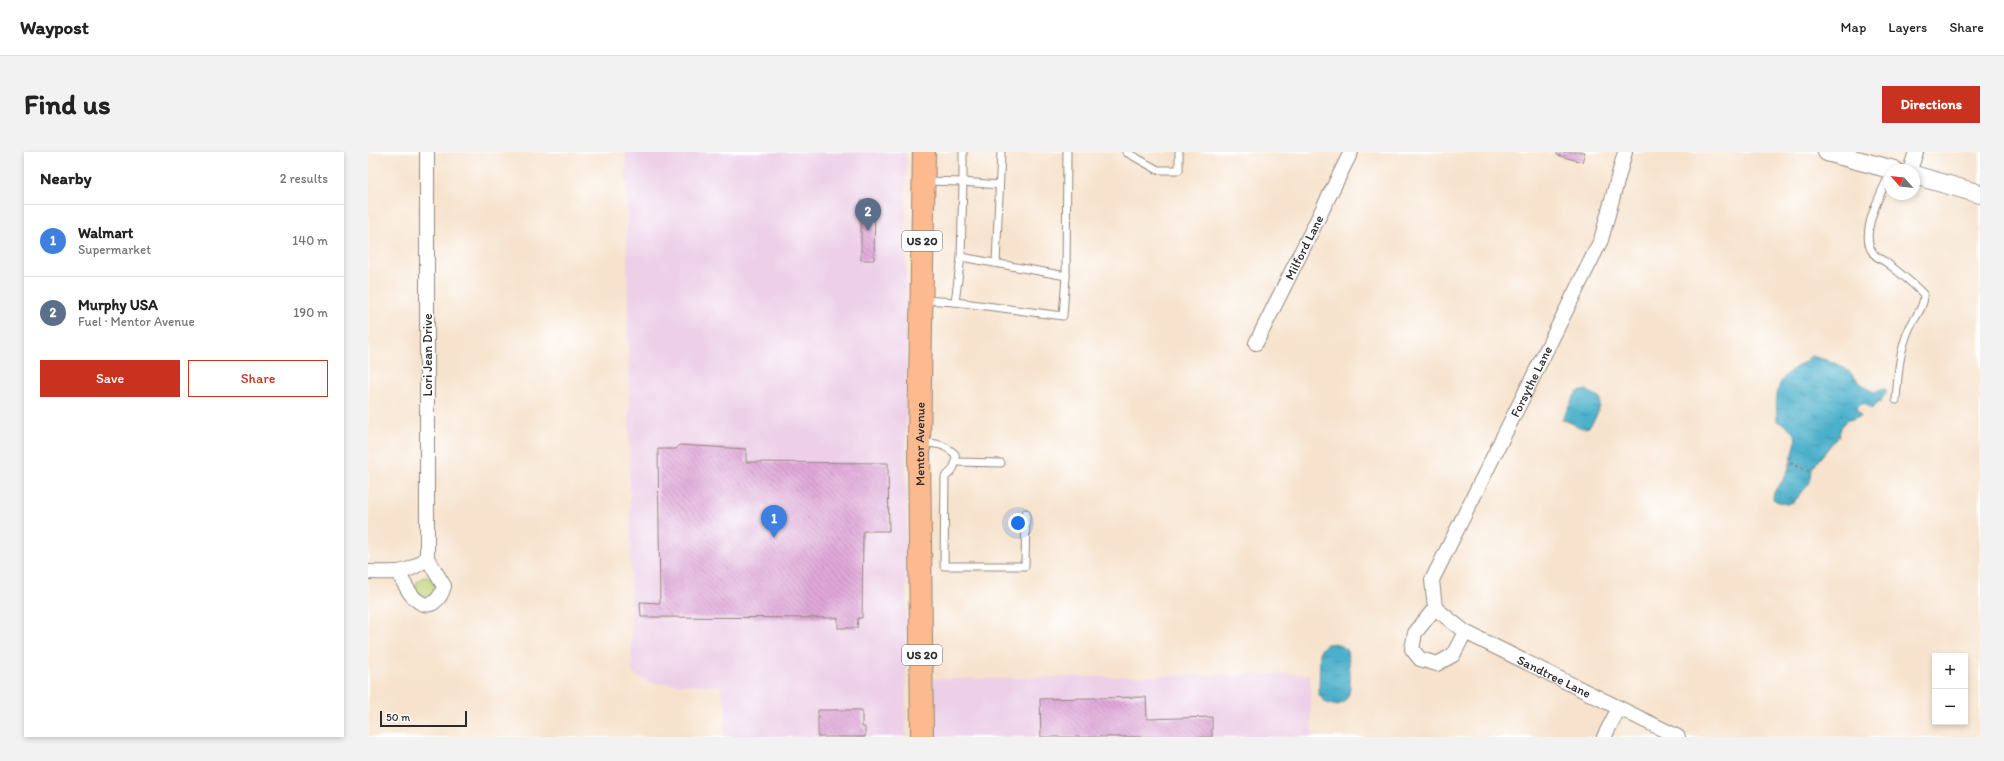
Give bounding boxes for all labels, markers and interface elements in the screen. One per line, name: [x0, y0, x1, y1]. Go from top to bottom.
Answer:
text: Waypost: [20, 16, 89, 39]
text: Map: [1841, 19, 1866, 36]
text: Layers: [1888, 19, 1927, 36]
text: Share: [1949, 19, 1984, 36]
button: Directions: [1882, 86, 1980, 123]
text: Find us: [24, 87, 111, 121]
north arrow: [1884, 164, 1920, 200]
text: Nearby: [40, 168, 92, 188]
text: 2 results: [280, 171, 328, 186]
pin: 2: [855, 198, 881, 231]
street label: Milford Lane: [1282, 213, 1327, 282]
text: Walmart: [78, 224, 133, 242]
road number: US 20: [902, 231, 942, 251]
text: 1: [50, 233, 56, 248]
text: 140 m: [292, 233, 328, 248]
text: Supermarket: [78, 242, 151, 257]
text: Murphy USA: [78, 296, 158, 314]
text: 2: [50, 305, 56, 320]
text: 190 m: [293, 305, 328, 320]
text: Fuel · Mentor Avenue: [78, 314, 195, 329]
street label: Lori Jean Drive: [420, 314, 435, 396]
street label: Forsythe Lane: [1507, 343, 1555, 420]
button: Save: [40, 360, 180, 397]
button: Share: [188, 360, 328, 397]
street label: Mentor Avenue: [912, 402, 928, 486]
pin: 1: [761, 505, 787, 538]
your location: [1008, 513, 1028, 533]
road number: US 20: [902, 645, 942, 665]
street label: Sandtree Lane: [1515, 652, 1593, 701]
map controls: [1932, 653, 1968, 725]
button: +: [1932, 653, 1968, 689]
button: −: [1932, 689, 1968, 725]
scale bar: [380, 709, 467, 728]
text: 50 m: [386, 711, 410, 724]

